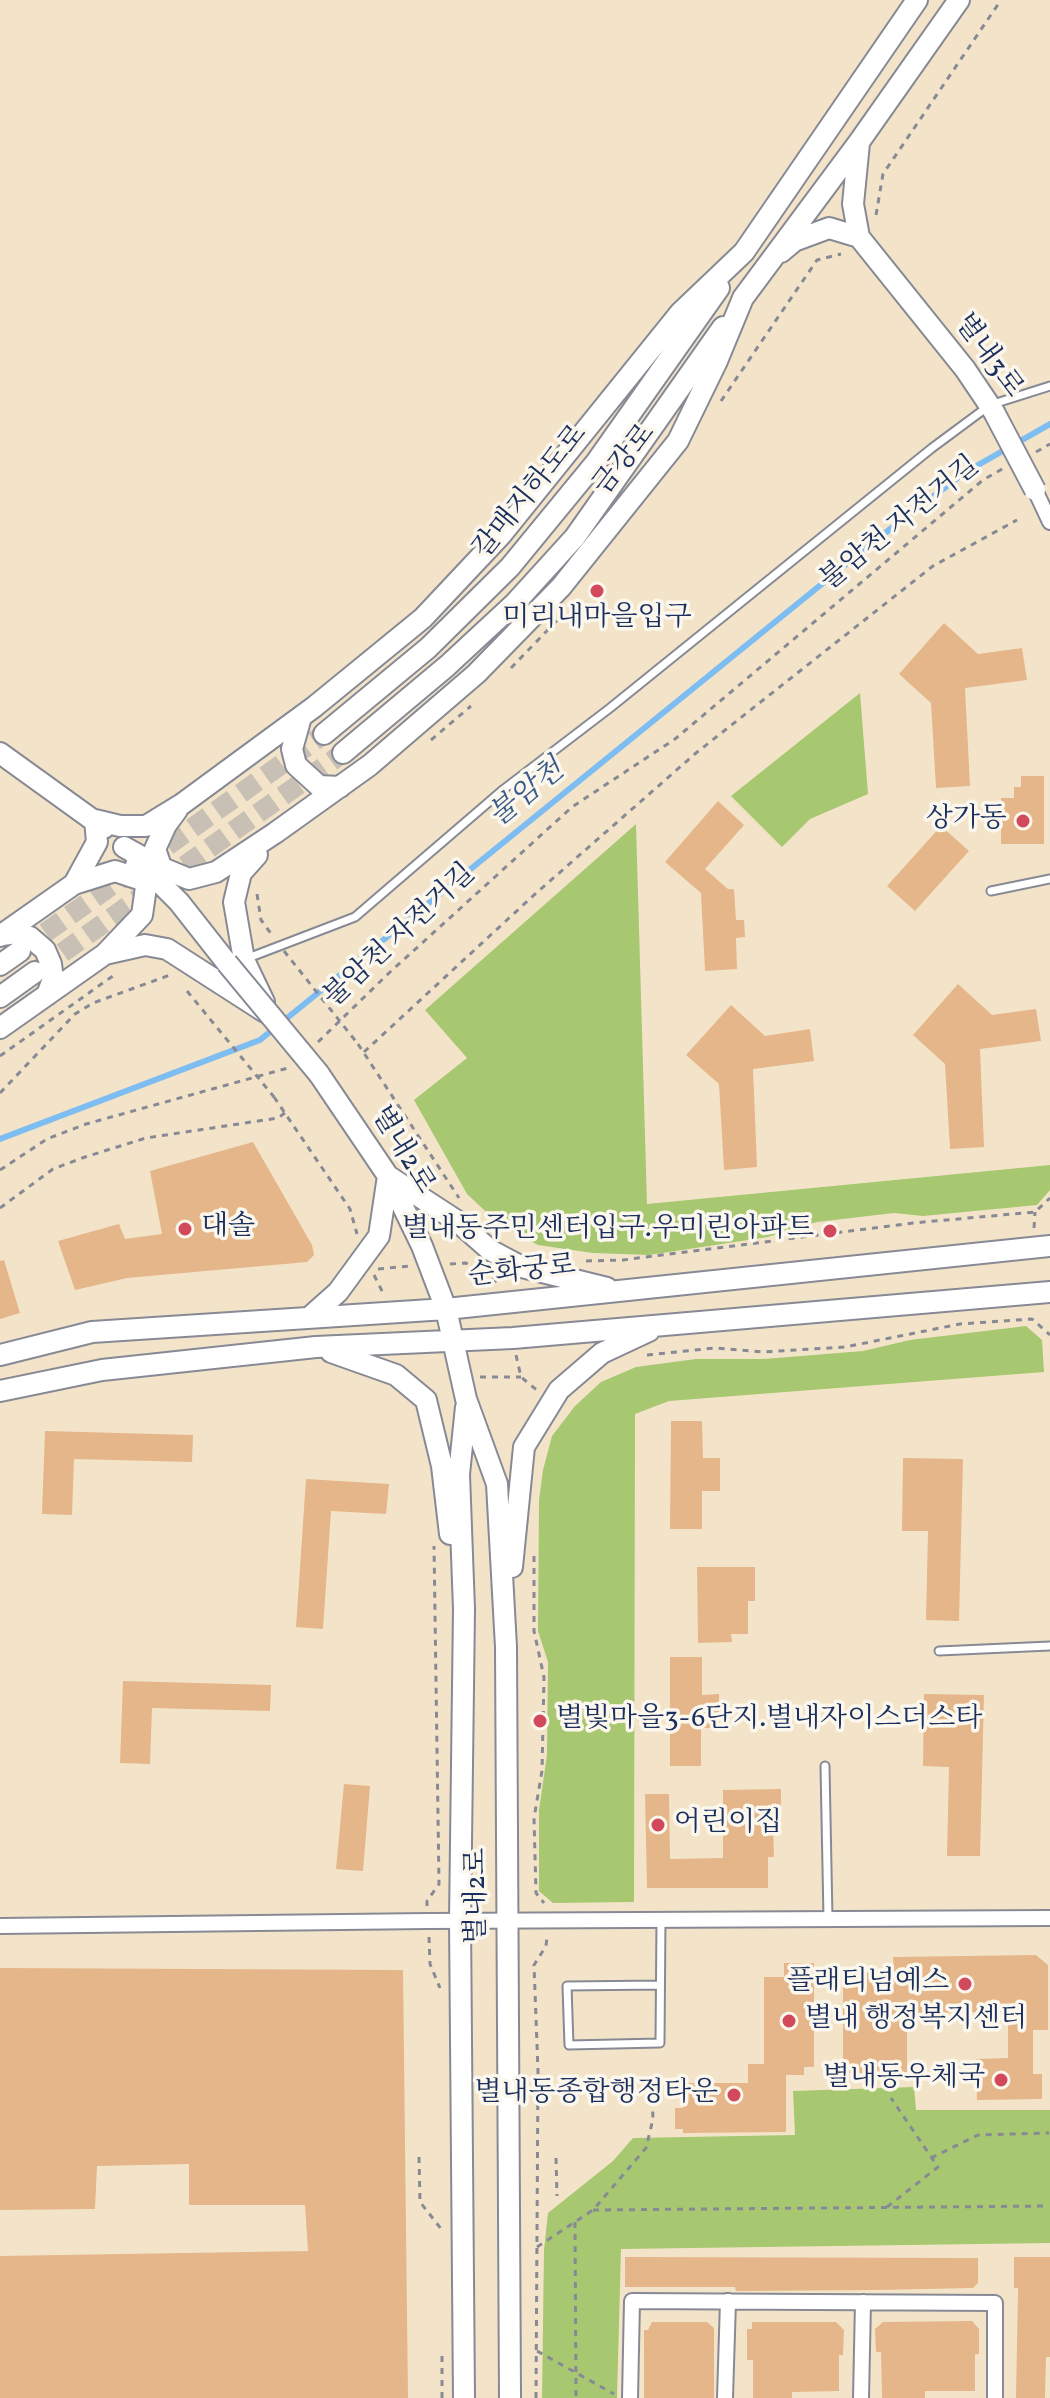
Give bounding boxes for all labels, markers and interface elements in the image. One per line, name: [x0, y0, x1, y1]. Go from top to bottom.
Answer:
street label: 별내3로: [945, 308, 1029, 406]
street label: 갈매지하도로: [468, 419, 596, 567]
street label: 금강로: [588, 419, 664, 503]
street label: 불암천 자전거길: [815, 451, 987, 599]
marker: 미리내마을입구: [588, 582, 606, 600]
place label: 미리내마을입구: [502, 603, 692, 637]
water label: 불암천: [483, 754, 573, 836]
place label: 상가동: [926, 804, 1007, 838]
marker: 상가동: [1014, 812, 1032, 830]
street label: 불암천 자전거길: [318, 858, 484, 1016]
street label: 별내2로: [362, 1101, 440, 1201]
place label: 대솔: [201, 1212, 255, 1246]
place label: 별내동주민센터입구.우미린아파트: [402, 1214, 814, 1248]
marker: 대솔: [176, 1220, 194, 1238]
marker: 별내동주민센터입구.우미린아파트: [821, 1222, 839, 1240]
street label: 순화궁로: [466, 1251, 578, 1295]
place label: 별빛마을3-6단지.별내자이스더스타: [556, 1704, 982, 1738]
marker: 별빛마을3-6단지.별내자이스더스타: [531, 1712, 549, 1730]
place label: 어린이집: [674, 1808, 782, 1842]
marker: 어린이집: [649, 1816, 667, 1834]
street label: 별내2로: [462, 1848, 496, 1944]
place label: 플래티넘예스: [787, 1967, 949, 2001]
marker: 플래티넘예스: [956, 1975, 974, 1993]
place label: 별내 행정복지센터: [805, 2004, 1027, 2038]
marker: 별내 행정복지센터: [780, 2012, 798, 2030]
place label: 별내동우체국: [823, 2063, 985, 2097]
marker: 별내동우체국: [992, 2071, 1010, 2089]
place label: 별내동종합행정타운: [475, 2078, 718, 2112]
marker: 별내동종합행정타운: [725, 2086, 743, 2104]

